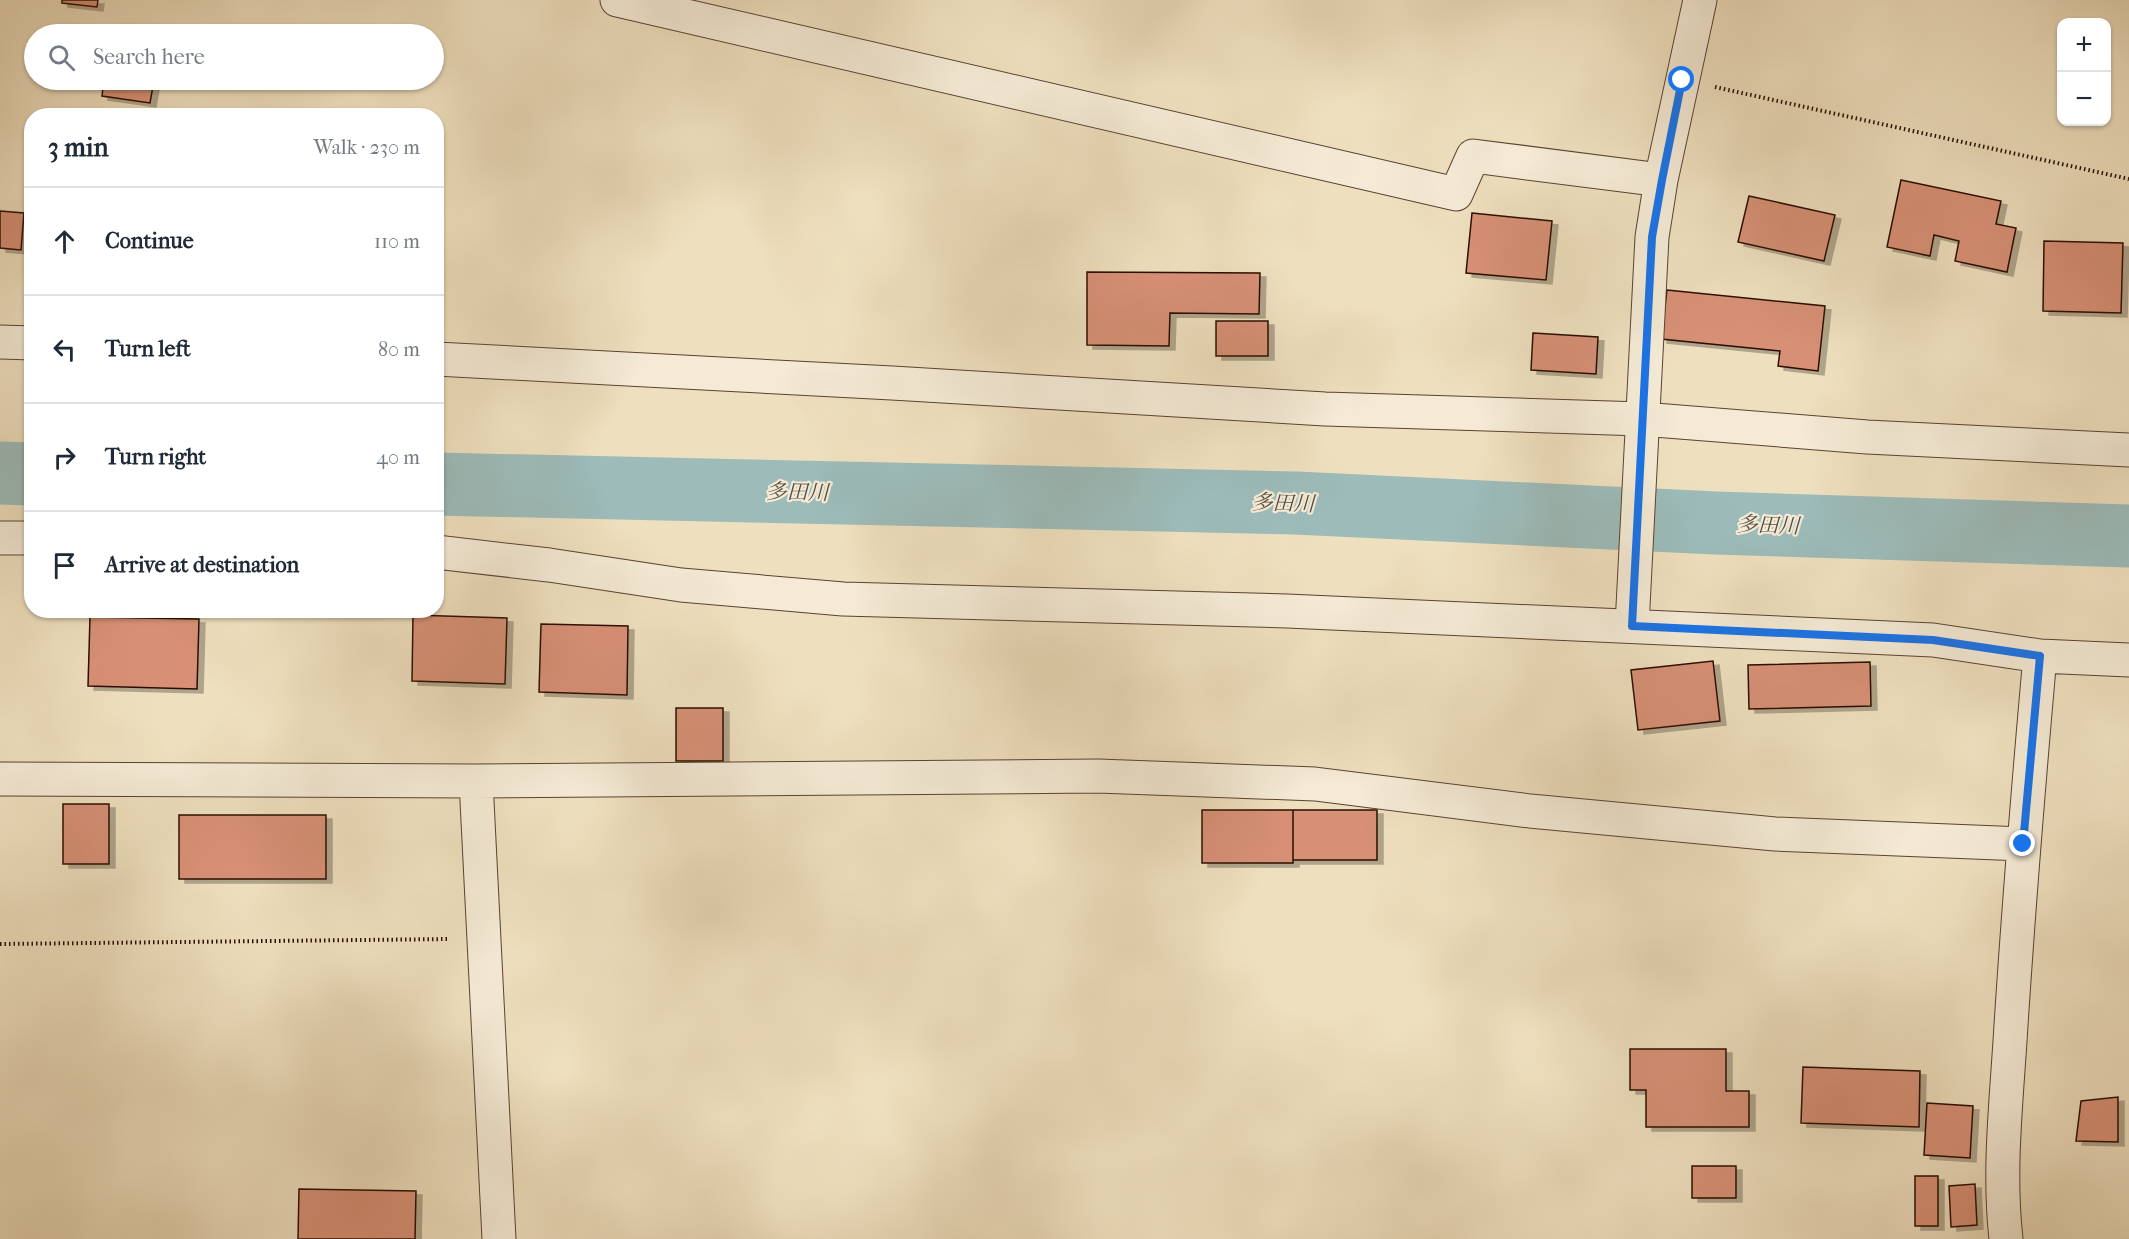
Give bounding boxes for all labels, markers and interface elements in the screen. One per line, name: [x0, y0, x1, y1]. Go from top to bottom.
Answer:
map controls: [2057, 18, 2111, 126]
button: +: [2057, 18, 2111, 72]
search box: [24, 24, 444, 90]
icon: search: [45, 41, 78, 74]
text: Search here: [93, 44, 205, 70]
route start: [1668, 66, 1694, 92]
button: −: [2057, 72, 2111, 126]
text: 3 min: [48, 132, 109, 163]
text: Walk · 230 m: [314, 136, 420, 159]
icon: ahead: [48, 225, 81, 258]
text: Continue: [105, 228, 194, 254]
text: 110 m: [374, 230, 420, 253]
icon: left: [48, 333, 81, 366]
text: Turn left: [105, 336, 191, 362]
text: 80 m: [378, 338, 420, 361]
icon: right: [48, 441, 81, 474]
text: Turn right: [105, 444, 206, 470]
text: 40 m: [376, 446, 420, 469]
water label: 多田川: [765, 479, 831, 505]
water label: 多田川: [1251, 490, 1317, 516]
water label: 多田川: [1736, 512, 1802, 538]
icon: arrive: [48, 549, 81, 582]
text: Arrive at destination: [105, 552, 299, 578]
route end: [2009, 830, 2035, 856]

